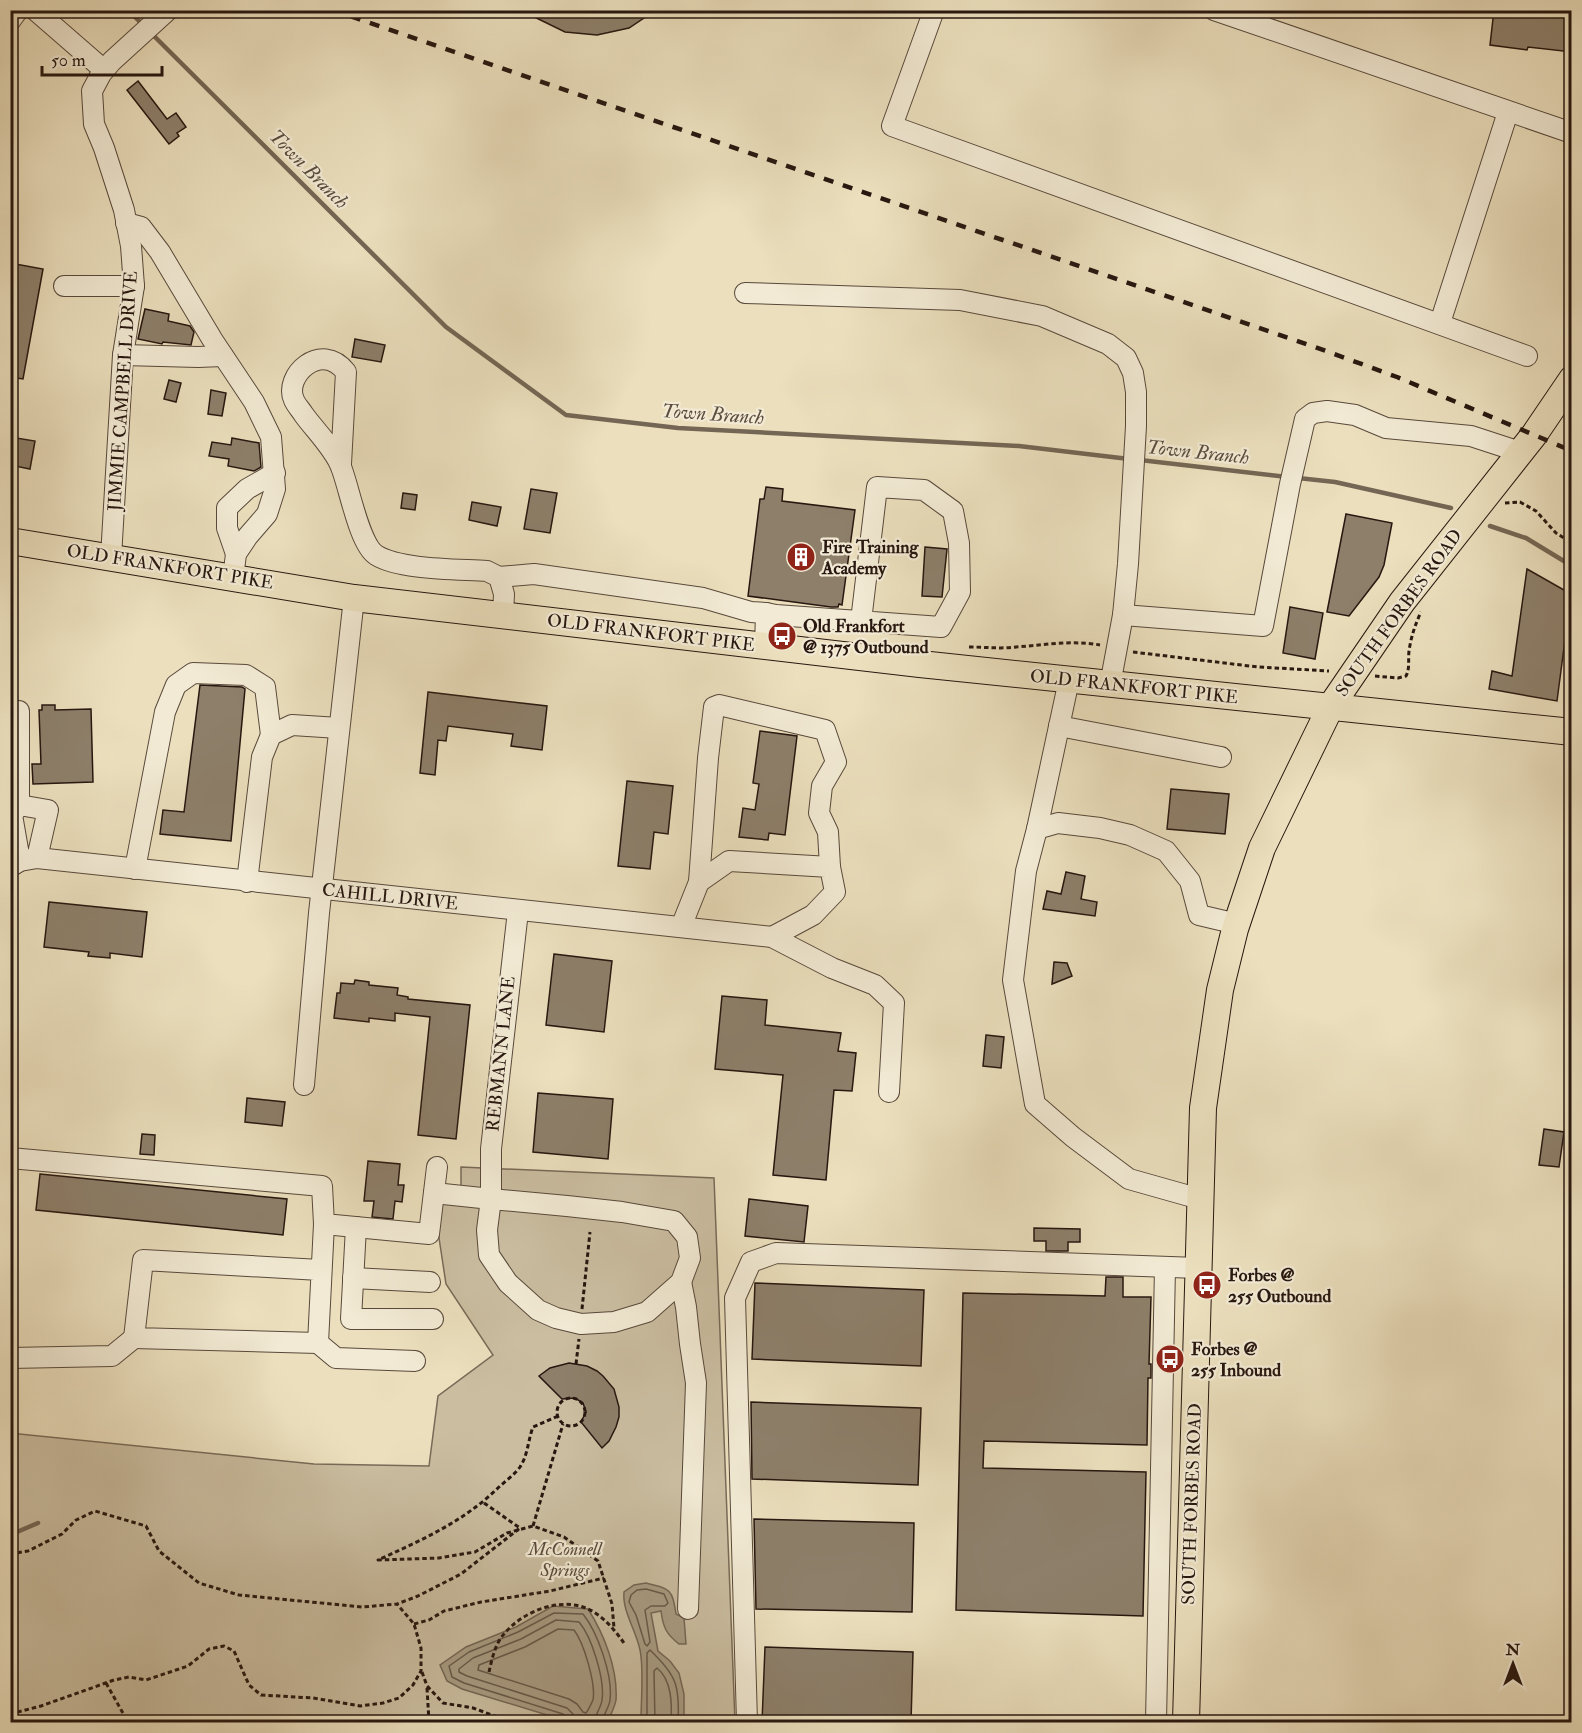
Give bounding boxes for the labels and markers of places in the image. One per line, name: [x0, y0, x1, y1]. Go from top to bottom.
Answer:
place label: Fire Training Academy: [821, 536, 920, 580]
building icon: Fire Training Academy: [785, 541, 817, 573]
place label: Old Frankfort @ 1375 Outbound: [803, 615, 929, 659]
bus stop icon: Old Frankfort @ 1375 Outbound: [766, 620, 798, 652]
place label: Forbes @ 255 Outbound: [1228, 1264, 1331, 1308]
bus stop icon: Forbes @ 255 Outbound: [1191, 1269, 1223, 1301]
place label: Forbes @ 255 Inbound: [1191, 1338, 1281, 1382]
bus stop icon: Forbes @ 255 Inbound: [1154, 1343, 1186, 1375]

